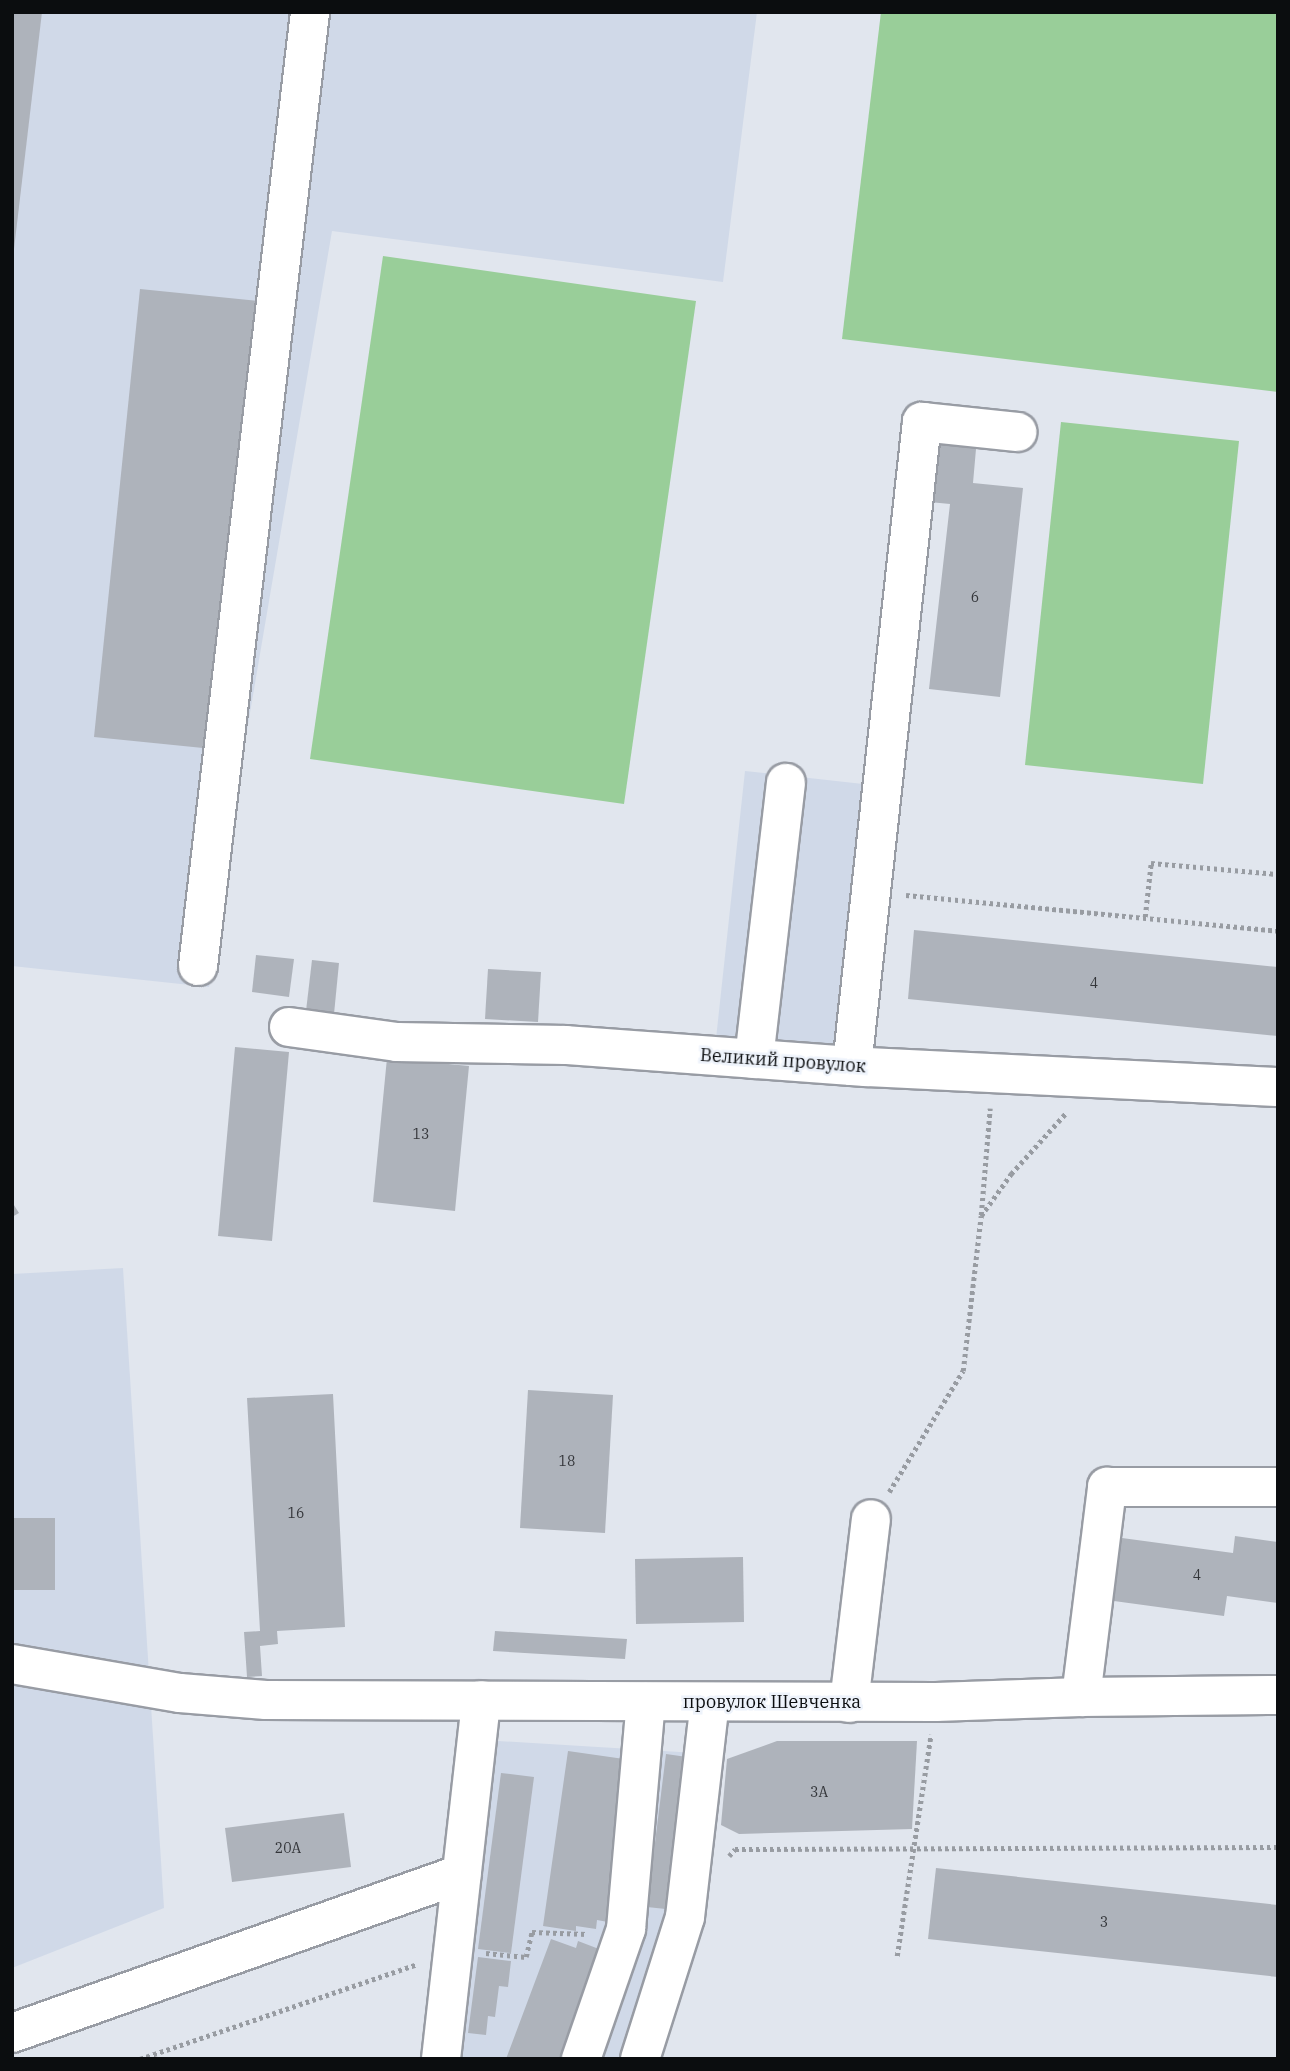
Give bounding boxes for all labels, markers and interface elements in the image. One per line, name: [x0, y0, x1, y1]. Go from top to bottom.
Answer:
house number: 6: [971, 589, 979, 605]
house number: 4: [1090, 975, 1098, 991]
street label: Великий провулок: [699, 1044, 867, 1078]
house number: 13: [413, 1126, 429, 1142]
house number: 18: [559, 1453, 575, 1469]
house number: 16: [288, 1505, 304, 1521]
house number: 4: [1193, 1567, 1201, 1583]
street label: провулок Шевченка: [683, 1691, 861, 1713]
house number: 3А: [810, 1784, 828, 1800]
house number: 20А: [275, 1840, 301, 1856]
house number: 3: [1100, 1914, 1108, 1930]

